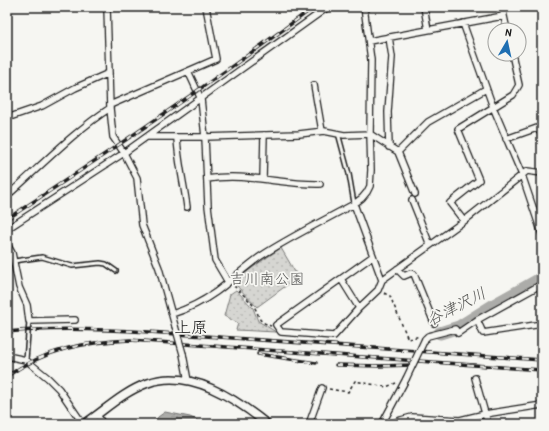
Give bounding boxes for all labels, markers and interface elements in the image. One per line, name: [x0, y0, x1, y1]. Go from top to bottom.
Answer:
north arrow: [487, 22, 527, 62]
text: N: [505, 25, 513, 40]
park label: 吉川南公園: [229, 268, 305, 289]
water label: 谷津沢川: [422, 282, 490, 330]
district label: 上原: [174, 315, 208, 338]

